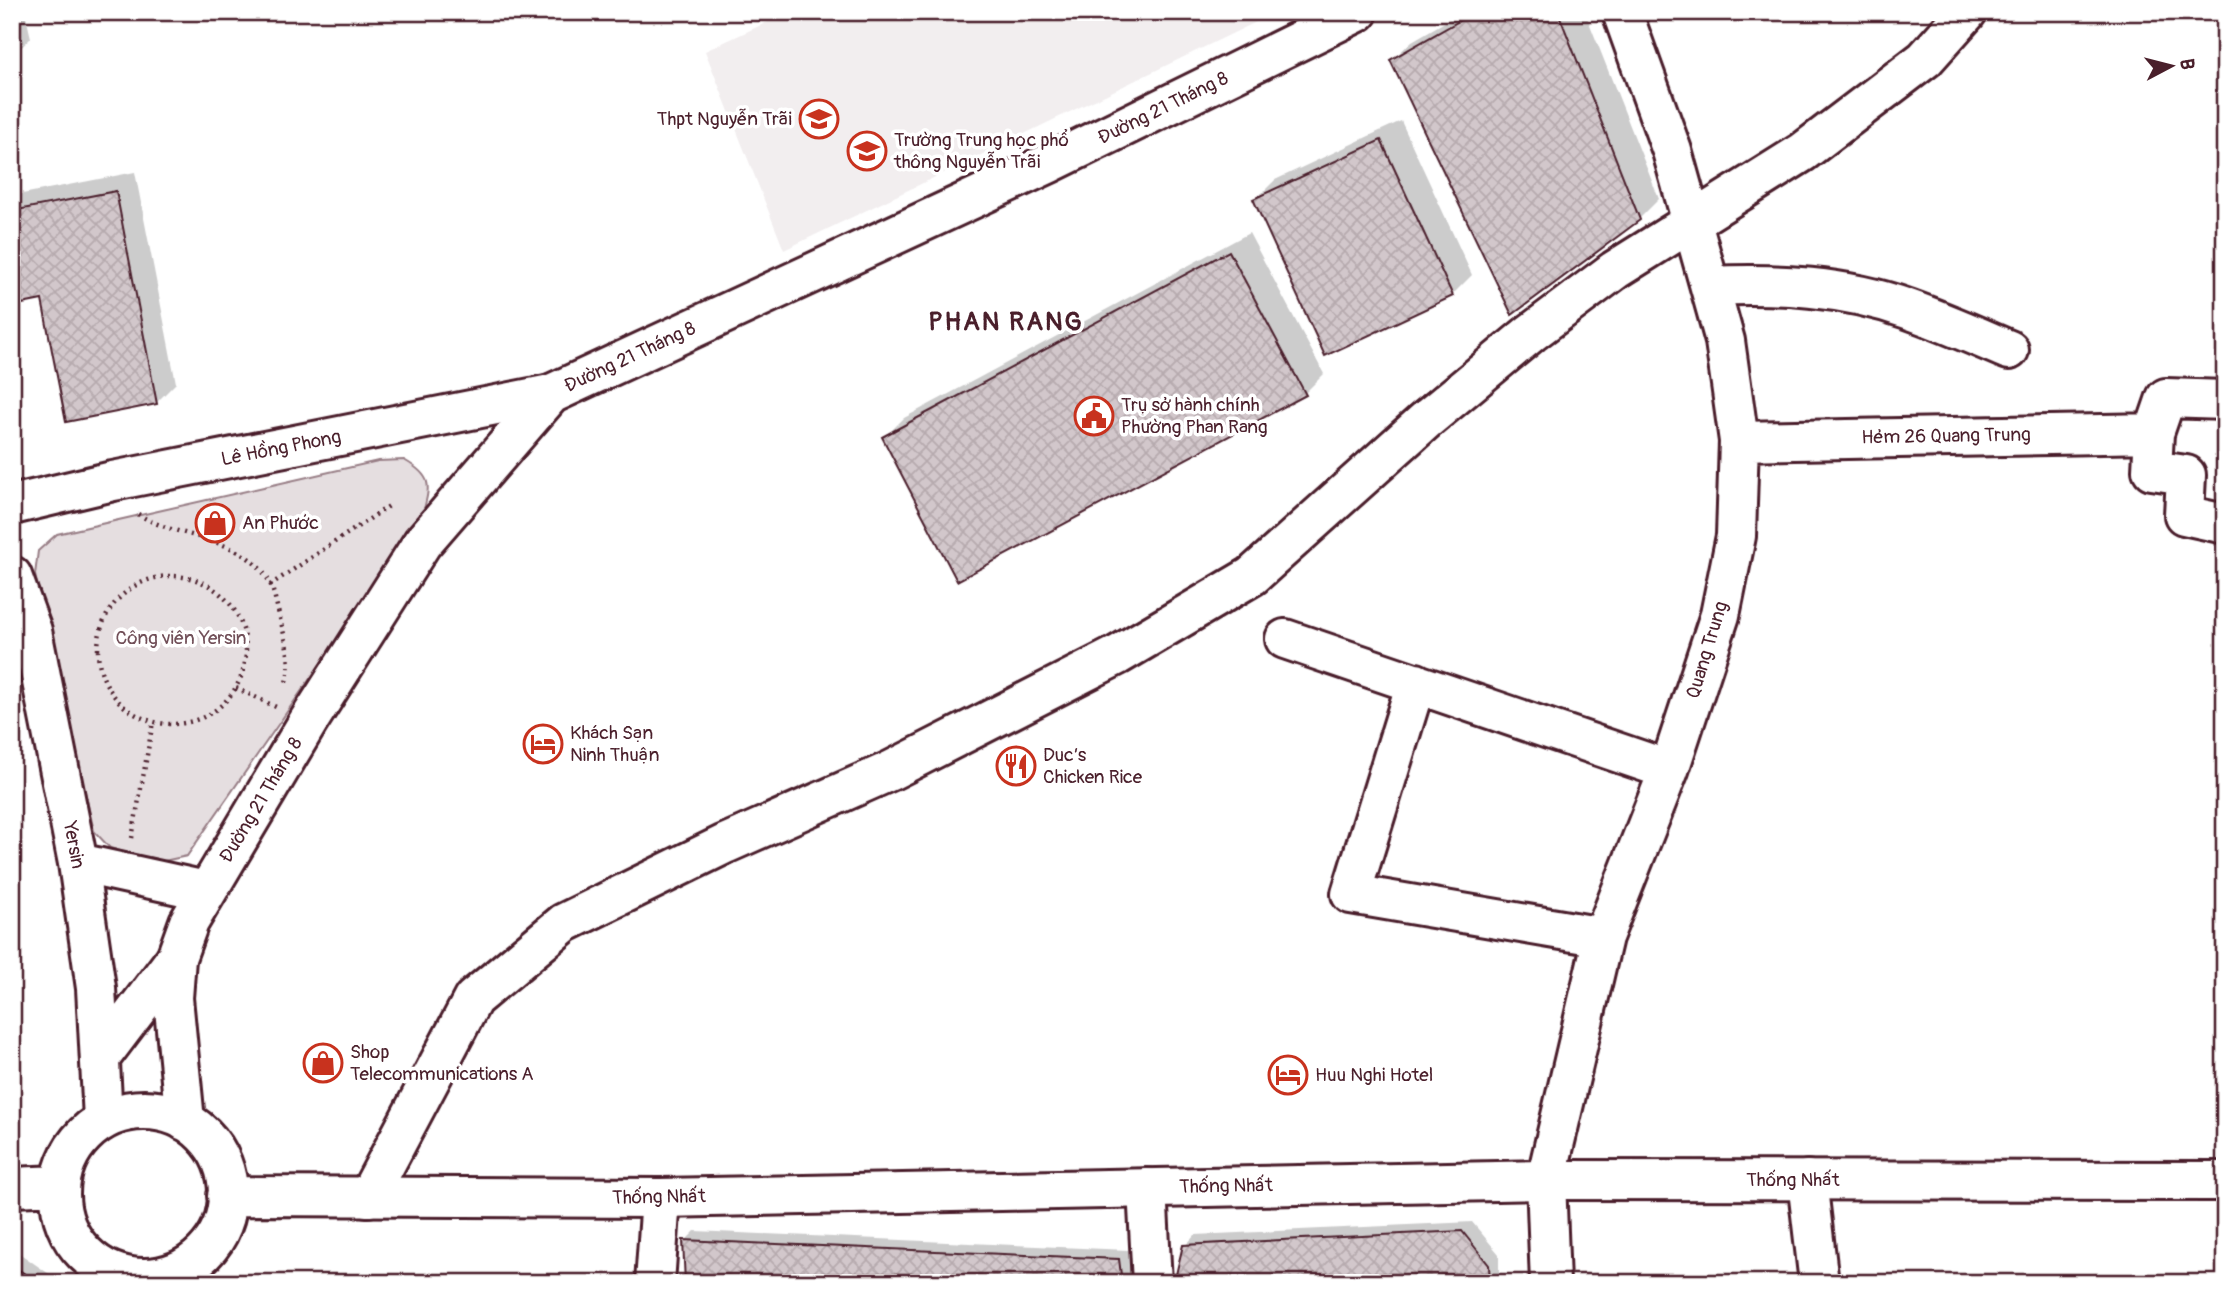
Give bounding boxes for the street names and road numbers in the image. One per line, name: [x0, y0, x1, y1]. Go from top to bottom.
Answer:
street label: Đường 21 Tháng 8: [1094, 66, 1232, 150]
street label: Đường 21 Tháng 8: [560, 316, 700, 398]
street label: Hẻm 26 Quang Trung: [1861, 423, 2031, 449]
street label: Lê Hồng Phong: [219, 425, 343, 471]
street label: Quang Trung: [1681, 598, 1733, 702]
street label: Đường 21 Tháng 8: [214, 733, 308, 867]
street label: Yersin: [57, 818, 90, 871]
street label: Thống Nhất: [1746, 1168, 1840, 1192]
street label: Thống Nhất: [1179, 1173, 1273, 1199]
street label: Thống Nhất: [612, 1184, 706, 1210]

